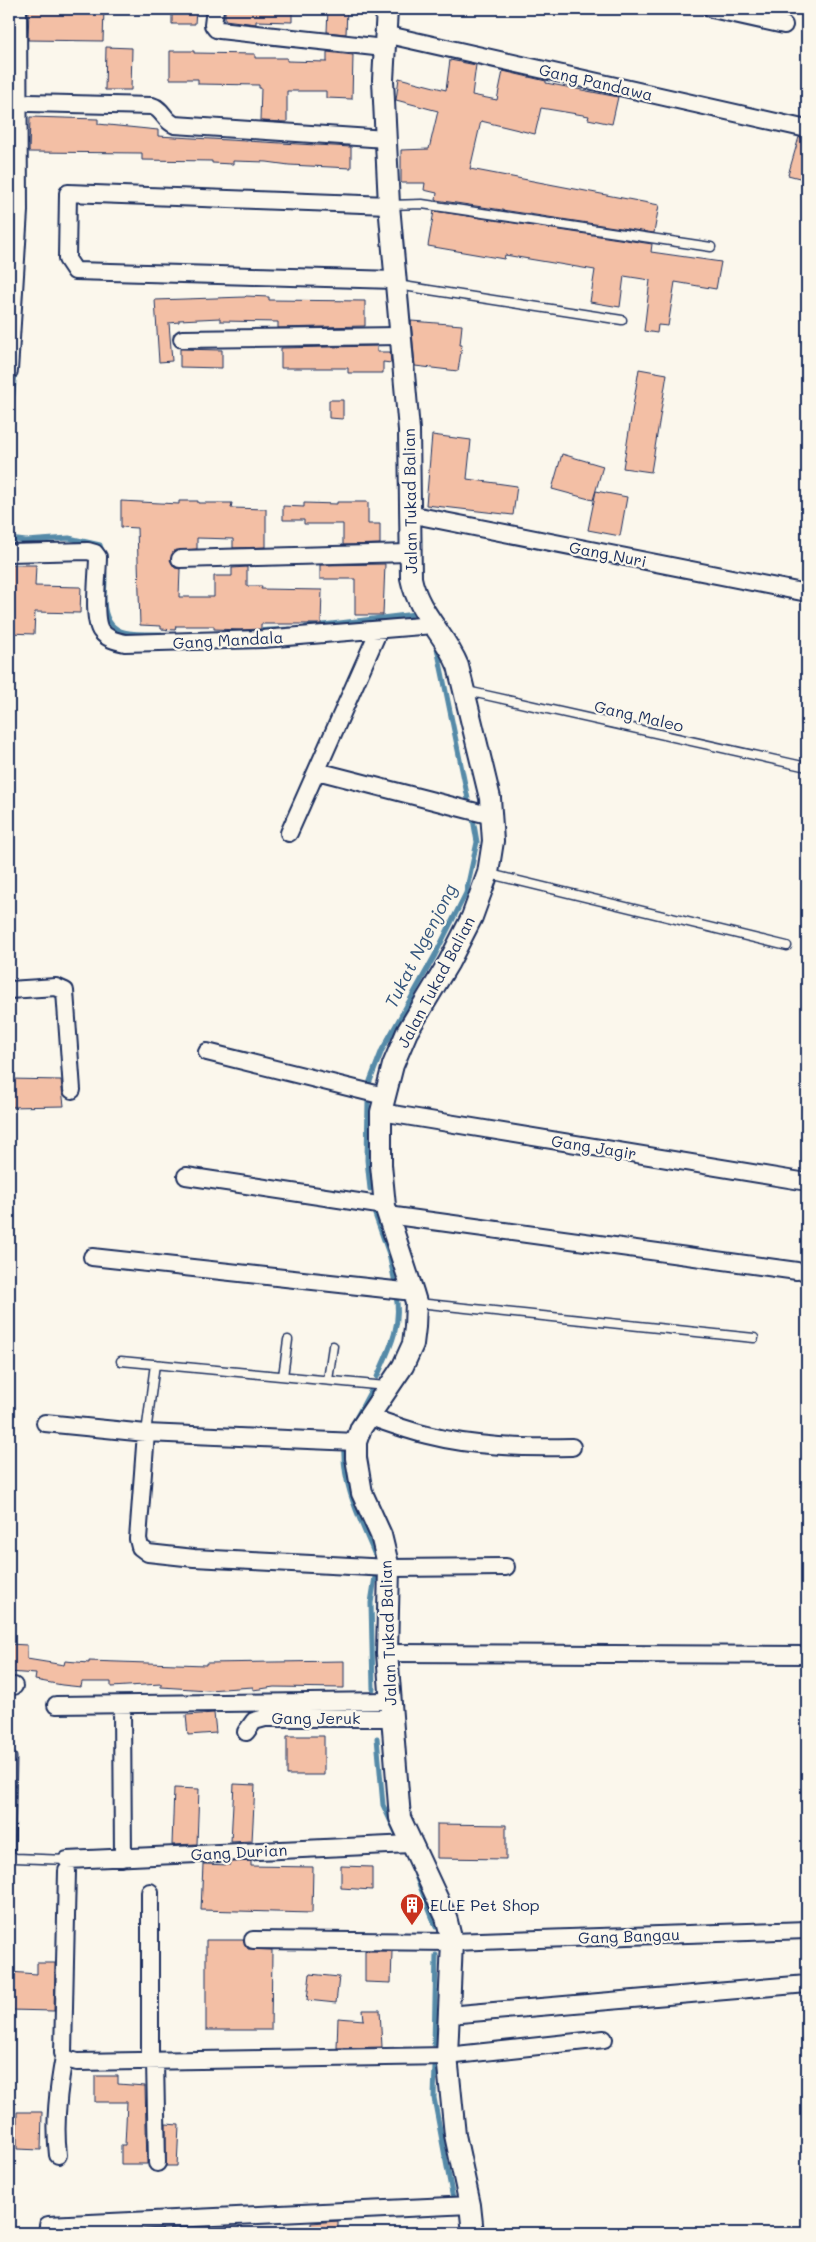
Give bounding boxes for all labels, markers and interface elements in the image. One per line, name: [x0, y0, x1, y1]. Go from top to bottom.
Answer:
street label: Gang Pandawa: [537, 58, 655, 105]
street label: Jalan Tukad Balian: [398, 428, 421, 574]
street label: Gang Nuri: [568, 536, 649, 571]
street label: Gang Mandala: [172, 626, 284, 653]
street label: Gang Maleo: [592, 695, 686, 736]
water label: Tukat Ngenjong: [378, 879, 462, 1012]
street label: Jalan Tukad Balian: [392, 912, 479, 1051]
street label: Gang Jagir: [550, 1129, 638, 1164]
street label: Jalan Tukad Balian: [374, 1560, 401, 1706]
street label: Gang Jeruk: [271, 1707, 361, 1728]
street label: Gang Durian: [190, 1838, 288, 1865]
building icon: ELLE Pet Shop: [399, 1892, 425, 1926]
place label: ELLE Pet Shop: [430, 1894, 540, 1915]
street label: Gang Bangau: [578, 1923, 680, 1948]

